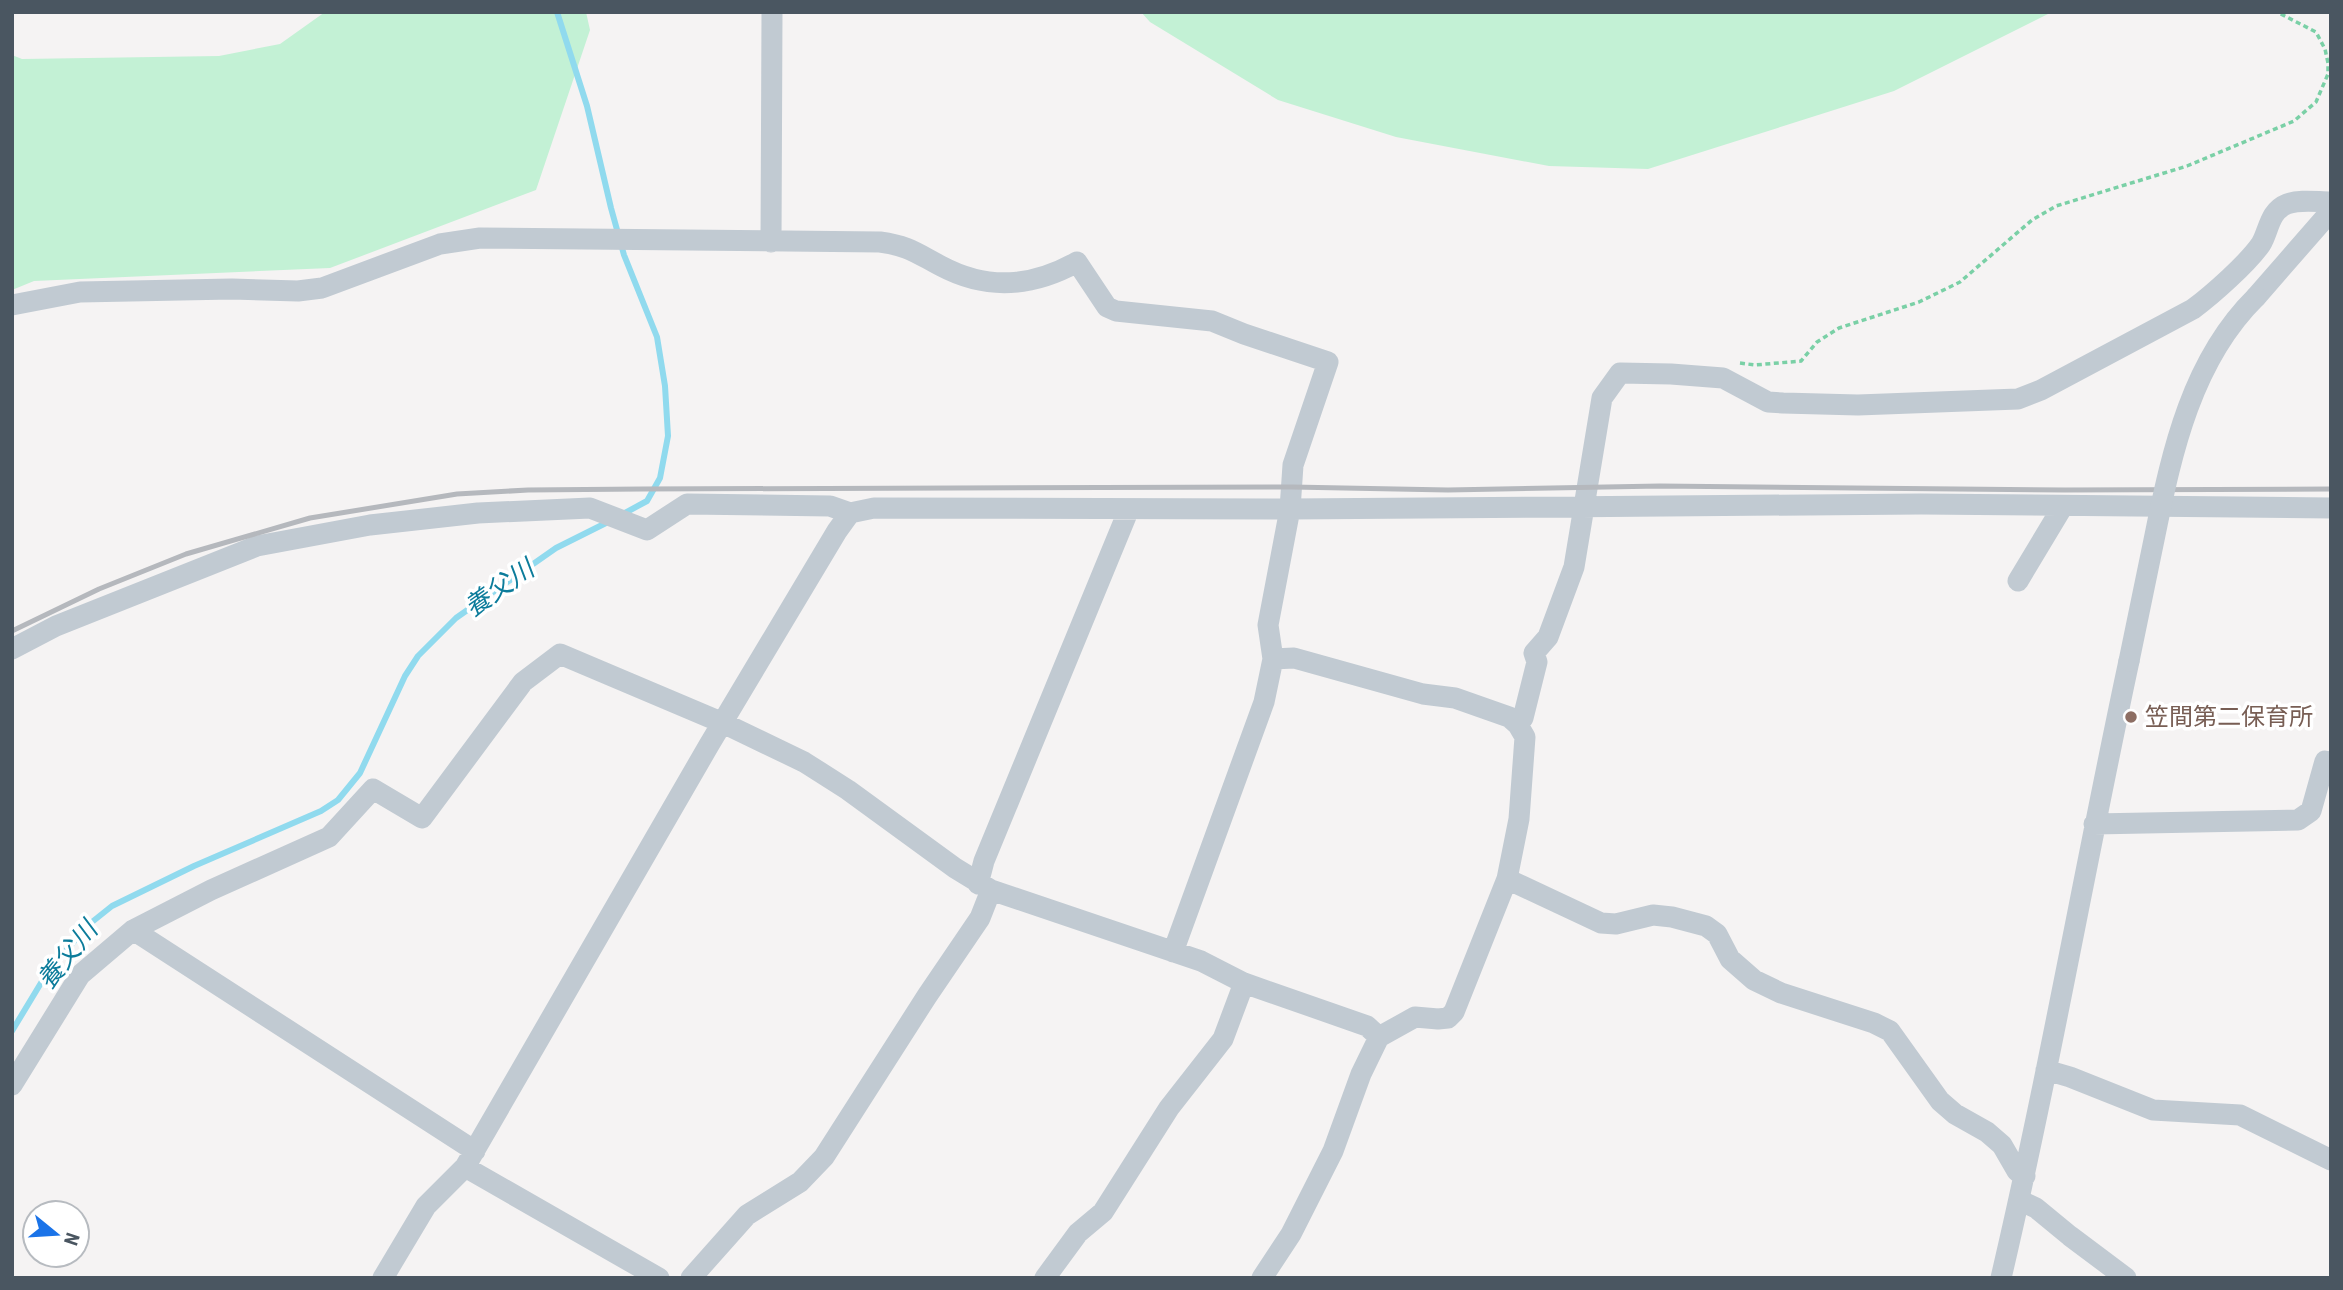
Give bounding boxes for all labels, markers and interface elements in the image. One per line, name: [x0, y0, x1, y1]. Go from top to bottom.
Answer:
water label: 養父川: [458, 552, 542, 623]
place label: 笠間第二保育所: [2145, 703, 2313, 731]
marker: 笠間第二保育所: [2123, 709, 2139, 725]
water label: 養父川: [31, 913, 105, 995]
north arrow: [21, 1199, 91, 1269]
text: N: [59, 1230, 84, 1248]

